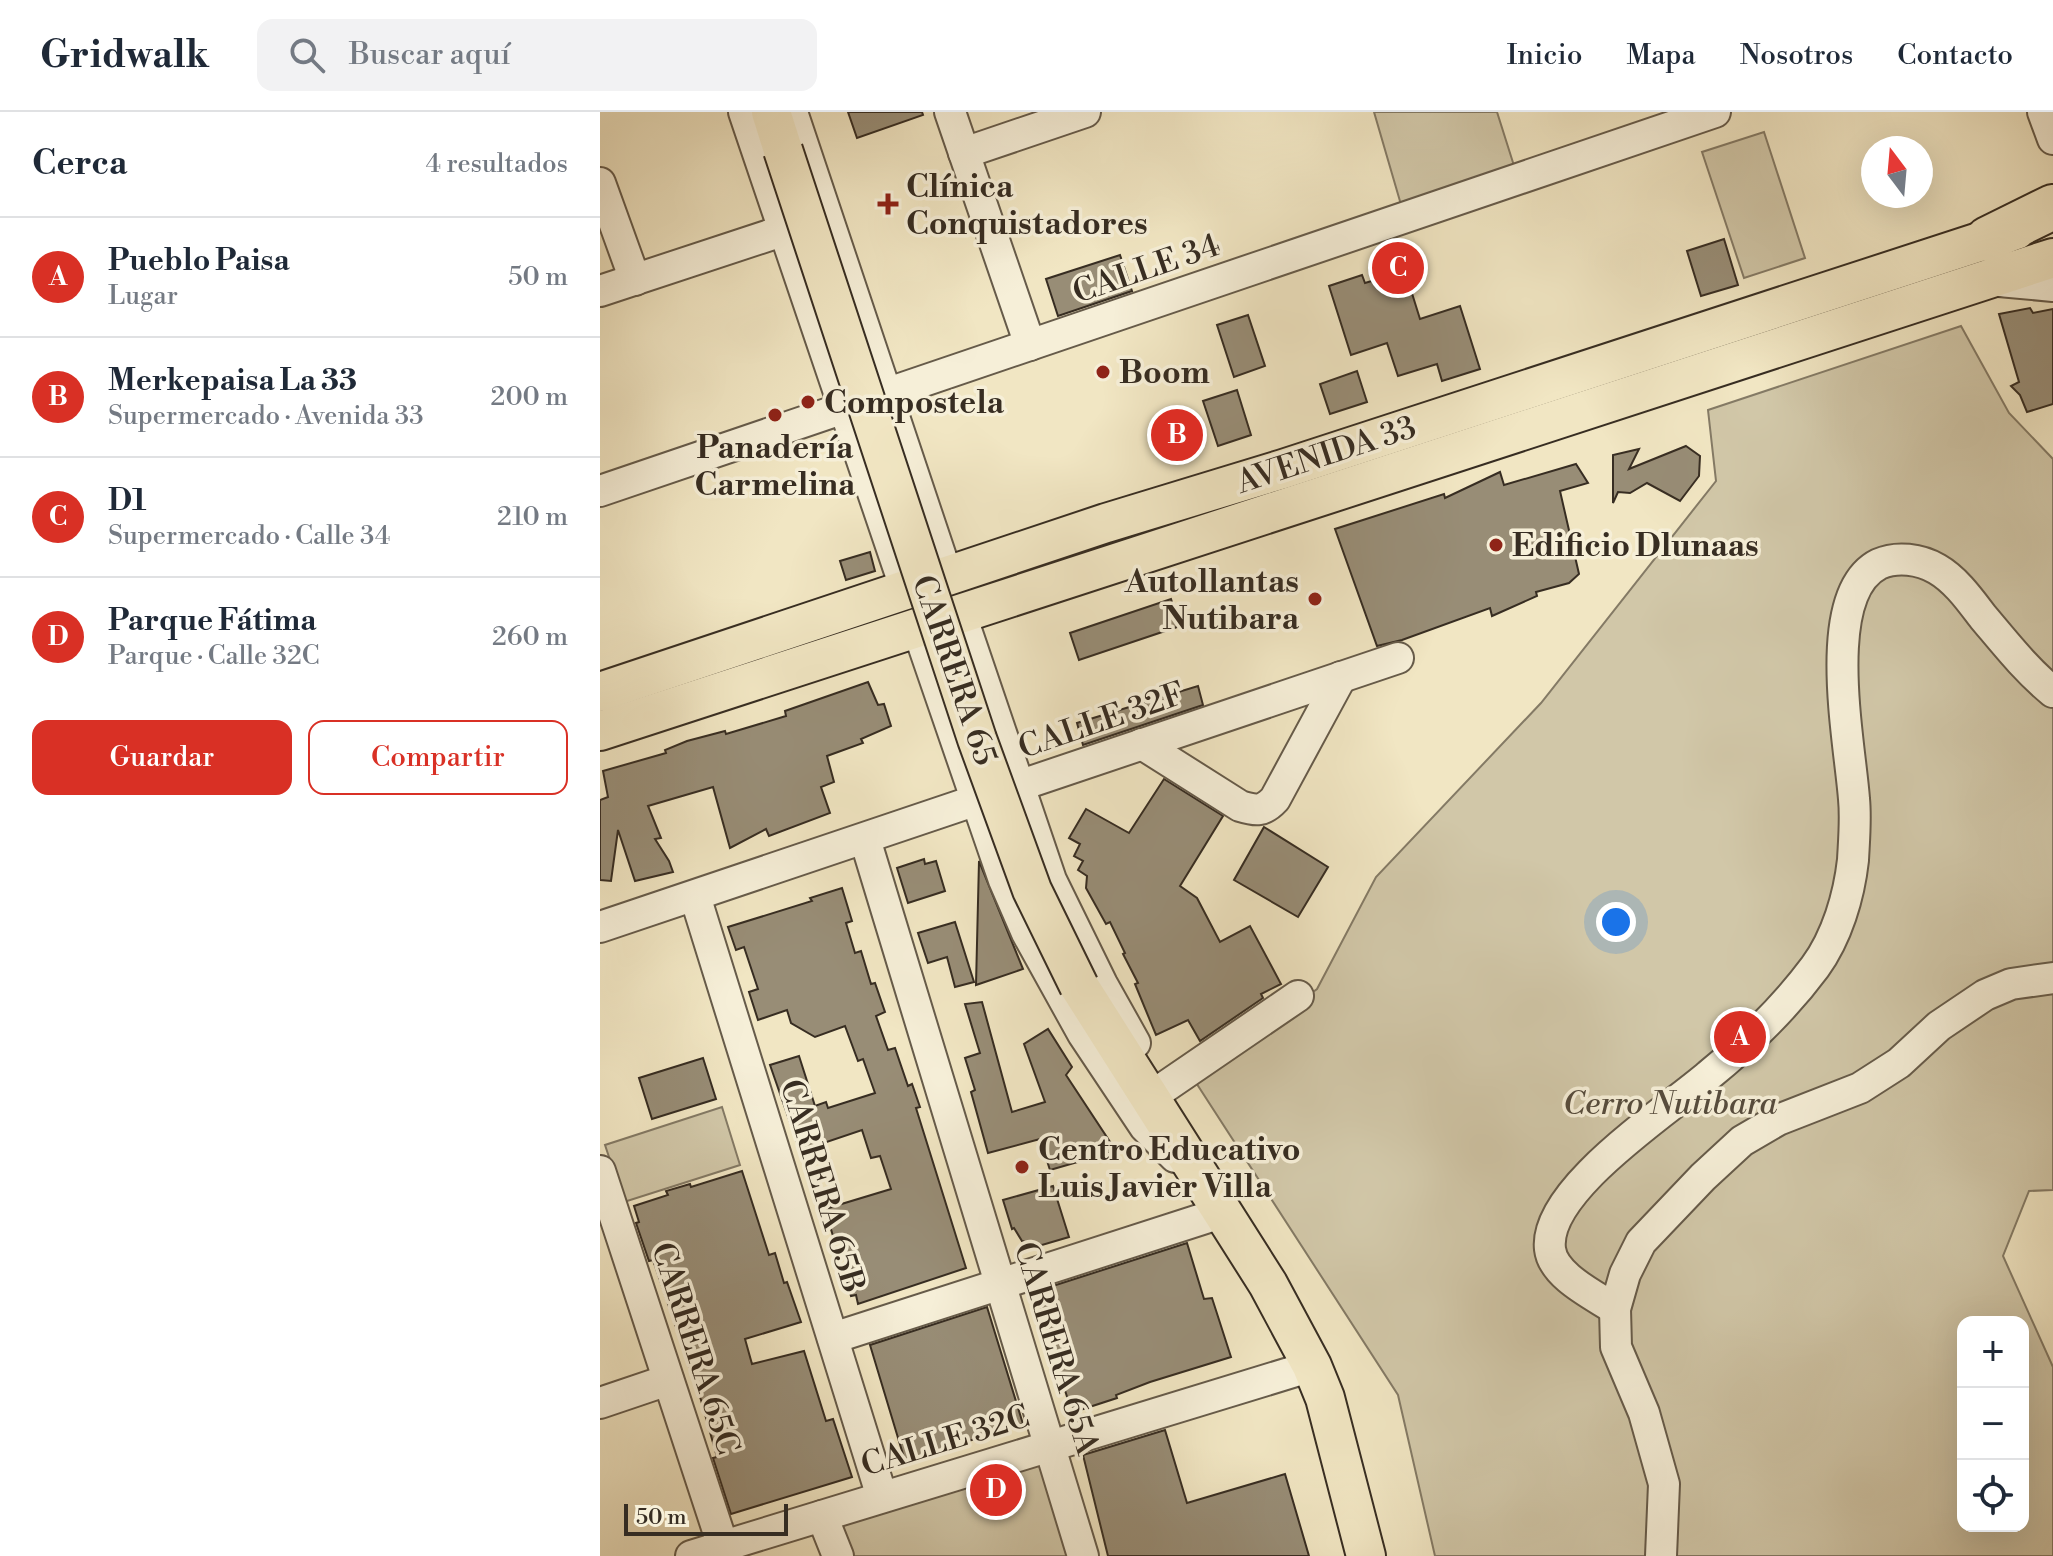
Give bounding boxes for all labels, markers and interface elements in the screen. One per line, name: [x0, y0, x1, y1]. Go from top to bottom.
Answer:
search box: [257, 19, 817, 91]
text: Gridwalk: [40, 32, 209, 79]
icon: search: [285, 33, 329, 77]
text: Buscar aquí: [349, 36, 510, 74]
text: Inicio: [1507, 38, 1582, 73]
text: Mapa: [1626, 38, 1696, 73]
text: Nosotros: [1740, 38, 1853, 73]
text: Contacto: [1897, 38, 2013, 73]
north arrow: [1861, 136, 1933, 208]
text: Cerca: [32, 143, 127, 185]
text: 4 resultados: [426, 148, 568, 180]
place label: Clínica Conquistadores: [906, 167, 1148, 244]
marker: Clínica Conquistadores: [877, 193, 899, 215]
street label: CALLE 34: [1067, 225, 1225, 313]
pin: C: [1372, 238, 1424, 298]
text: Pueblo Paisa: [108, 242, 290, 280]
text: A: [49, 261, 67, 293]
text: 50 m: [508, 261, 568, 293]
text: Lugar: [108, 280, 178, 312]
place label: Boom: [1119, 353, 1210, 393]
text: Merkepaisa La 33: [108, 362, 357, 400]
marker: Boom: [1094, 363, 1112, 381]
text: B: [48, 381, 68, 413]
text: 200 m: [491, 381, 568, 413]
place label: Compostela: [824, 383, 1005, 423]
marker: Compostela: [799, 393, 817, 411]
text: Supermercado · Avenida 33: [108, 400, 423, 432]
pin: B: [1151, 405, 1203, 465]
marker: Panadería Carmelina: [766, 406, 784, 424]
street label: AVENIDA 33: [1231, 407, 1421, 503]
place label: Panadería Carmelina: [695, 428, 856, 505]
text: D1: [108, 482, 146, 520]
text: C: [49, 501, 67, 533]
text: 210 m: [497, 501, 568, 533]
text: Supermercado · Calle 34: [108, 520, 390, 552]
place label: Edificio Dlunaas: [1512, 526, 1759, 566]
marker: Edificio Dlunaas: [1487, 536, 1505, 554]
place label: Autollantas Nutibara: [1124, 562, 1300, 639]
street label: CARRERA 65: [903, 570, 1005, 771]
marker: Autollantas Nutibara: [1306, 590, 1324, 608]
text: Parque Fátima: [108, 602, 316, 640]
text: D: [48, 621, 68, 653]
text: 260 m: [492, 621, 568, 653]
text: Parque · Calle 32C: [108, 640, 320, 672]
street label: CALLE 32F: [1013, 674, 1190, 768]
button: Guardar: [32, 720, 292, 795]
button: Compartir: [308, 720, 568, 795]
your location: [1596, 902, 1636, 942]
pin: A: [1714, 1007, 1766, 1067]
street label: CARRERA 65B: [771, 1075, 873, 1298]
park label: Cerro Nutibara: [1563, 1084, 1777, 1124]
place label: Centro Educativo Luis Javier Villa: [1038, 1130, 1301, 1207]
marker: Centro Educativo Luis Javier Villa: [1013, 1158, 1031, 1176]
street label: CARRERA 65C: [642, 1237, 748, 1459]
street label: CARRERA 65A: [1005, 1237, 1108, 1460]
map controls: [1957, 1316, 2029, 1532]
button: +: [1957, 1316, 2029, 1388]
button: −: [1957, 1388, 2029, 1460]
street label: CALLE 32C: [856, 1396, 1034, 1485]
pin: D: [970, 1460, 1022, 1520]
button: locate: [1957, 1460, 2029, 1532]
scale bar: [624, 1500, 788, 1536]
text: 50 m: [636, 1504, 687, 1531]

